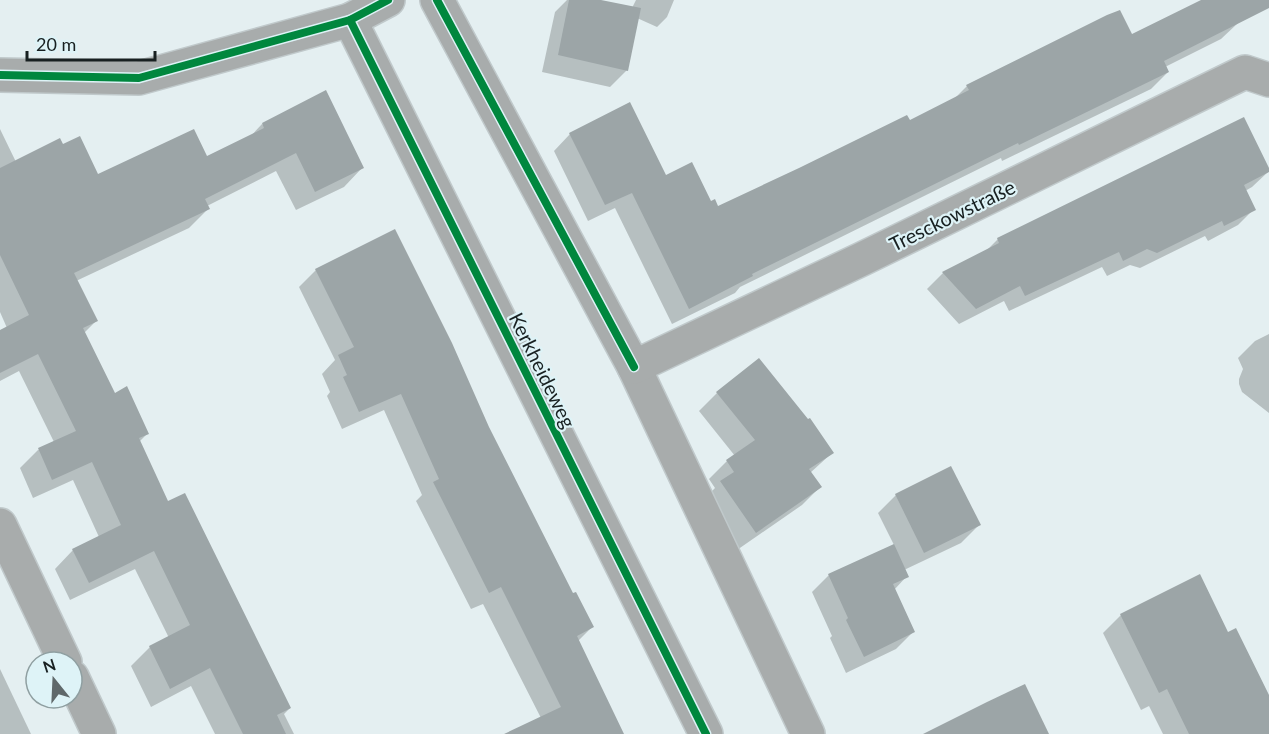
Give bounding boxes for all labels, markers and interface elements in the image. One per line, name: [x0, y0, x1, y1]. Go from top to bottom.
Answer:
scale bar: [27, 24, 154, 62]
text: 20 m: [36, 33, 76, 55]
street label: Tresckowstraße: [885, 174, 1019, 256]
street label: Kerkheideweg: [505, 308, 581, 432]
north arrow: [24, 650, 84, 710]
text: N: [40, 654, 58, 676]

